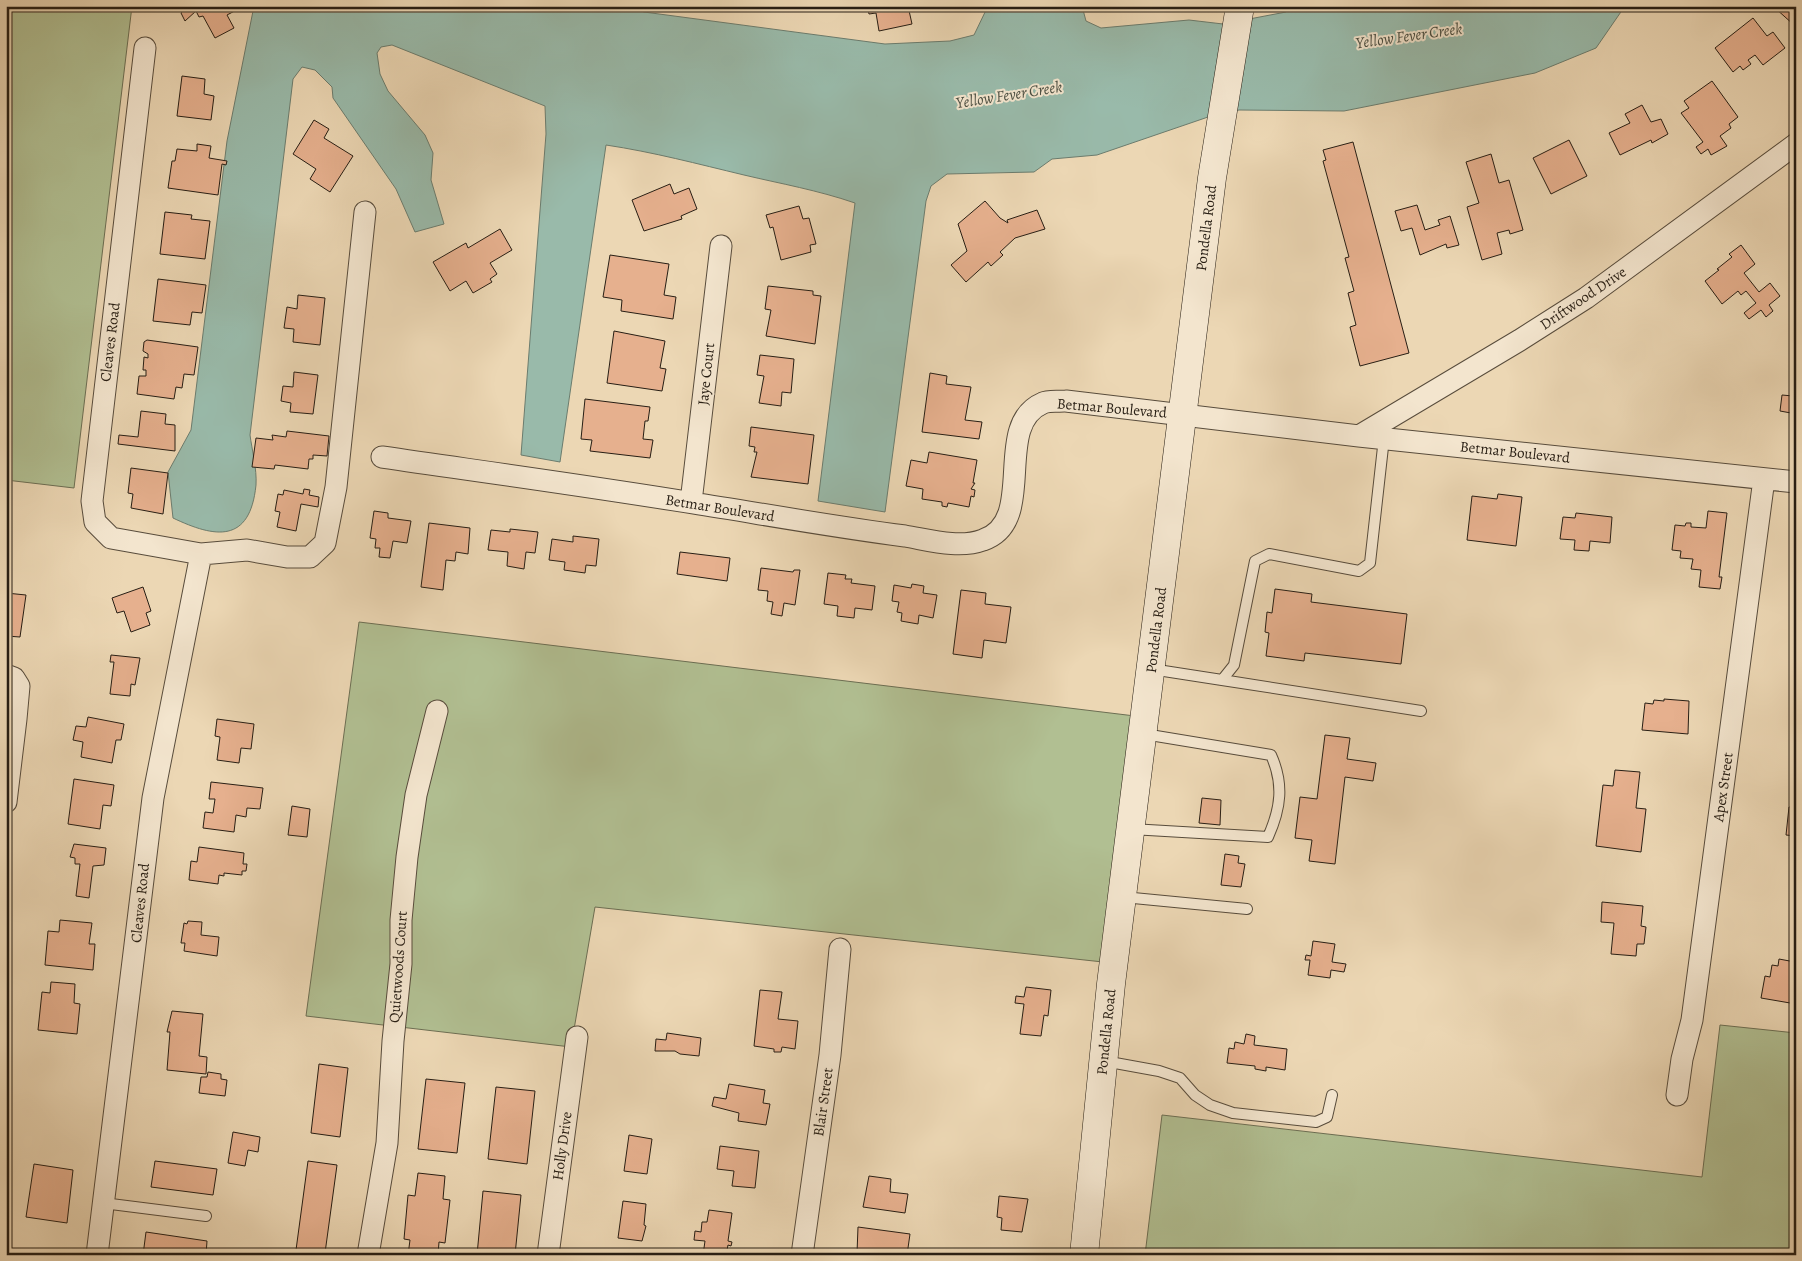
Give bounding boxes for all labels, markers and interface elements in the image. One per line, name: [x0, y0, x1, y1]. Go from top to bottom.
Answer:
water label: Yellow Fever Creek: [1354, 18, 1464, 54]
water label: Yellow Fever Creek: [954, 76, 1064, 114]
street label: Pondella Road: [1191, 183, 1221, 272]
street label: Driftwood Drive: [1536, 262, 1630, 334]
street label: Cleaves Road: [95, 300, 125, 383]
street label: Jaye Court: [693, 342, 719, 406]
street label: Betmar Boulevard: [1056, 393, 1169, 423]
street label: Betmar Boulevard: [1459, 436, 1572, 468]
street label: Betmar Boulevard: [664, 489, 777, 527]
street label: Pondella Road: [1141, 585, 1171, 674]
street label: Apex Street: [1708, 751, 1738, 824]
street label: Cleaves Road: [126, 861, 154, 944]
street label: Quietwoods Court: [384, 910, 412, 1024]
street label: Pondella Road: [1092, 987, 1121, 1076]
street label: Blair Street: [808, 1066, 838, 1138]
street label: Holly Drive: [547, 1110, 577, 1182]

